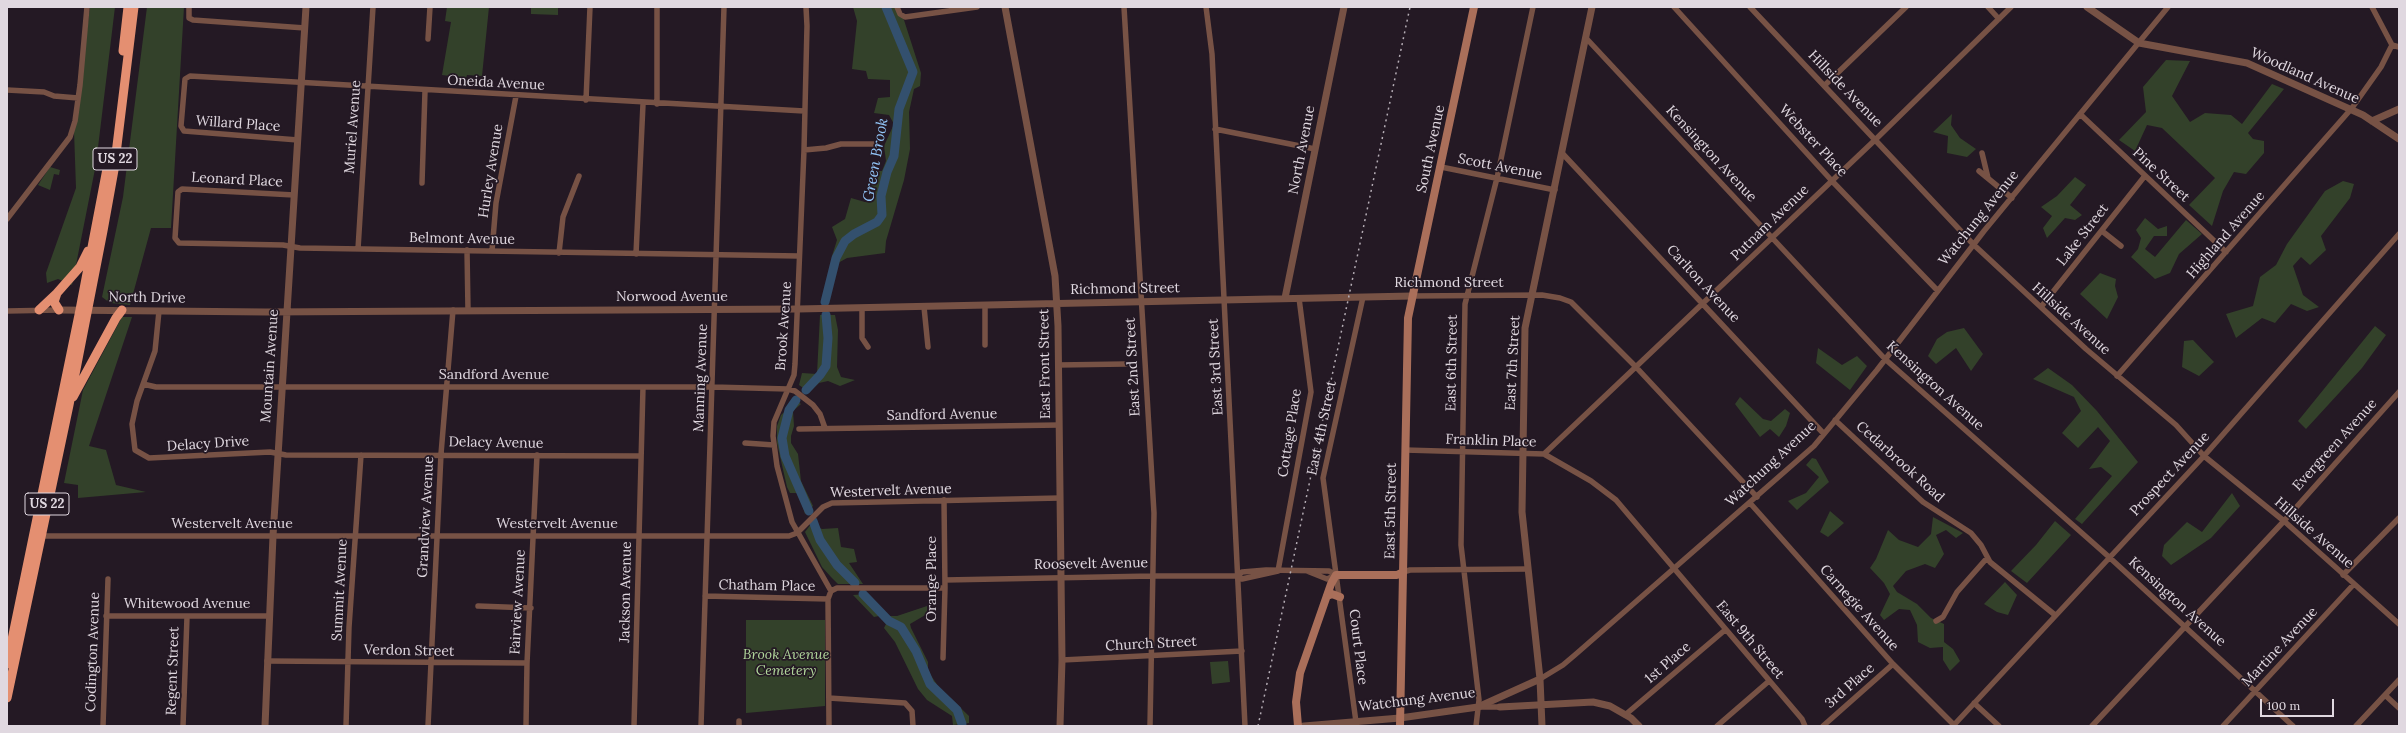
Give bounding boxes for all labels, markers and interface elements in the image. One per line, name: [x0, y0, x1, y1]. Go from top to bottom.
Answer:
street label: Woodland Avenue: [2248, 44, 2362, 108]
street label: Hillside Avenue: [1804, 47, 1886, 131]
street label: Oneida Avenue: [447, 72, 545, 94]
street label: Muriel Avenue: [341, 80, 365, 174]
street label: Webster Place: [1775, 101, 1851, 181]
street label: Kensington Avenue: [1662, 102, 1760, 206]
street label: South Avenue: [1413, 103, 1449, 195]
street label: North Avenue: [1285, 104, 1319, 196]
street label: Willard Place: [195, 113, 281, 135]
water label: Green Brook: [860, 117, 892, 203]
street label: Hurley Avenue: [475, 123, 507, 219]
street label: Pine Street: [2129, 144, 2193, 206]
road number: US 22: [93, 148, 137, 170]
street label: Scott Avenue: [1456, 151, 1544, 183]
street label: Watchung Avenue: [1935, 167, 2023, 269]
street label: Leonard Place: [191, 169, 283, 191]
street label: Putnam Avenue: [1728, 182, 1812, 264]
street label: Highland Avenue: [2183, 188, 2269, 282]
street label: Lake Street: [2054, 201, 2112, 269]
street label: Belmont Avenue: [409, 230, 515, 248]
street label: Carlton Avenue: [1663, 242, 1743, 326]
street label: Richmond Street: [1394, 275, 1504, 291]
street label: Hillside Avenue: [2028, 279, 2114, 359]
street label: Richmond Street: [1070, 280, 1180, 298]
street label: Brook Avenue: [772, 281, 796, 371]
street label: North Drive: [108, 289, 186, 307]
street label: Norwood Avenue: [616, 289, 728, 305]
street label: Mountain Avenue: [258, 309, 282, 423]
street label: East Front Street: [1036, 309, 1054, 419]
street label: East 6th Street: [1443, 314, 1461, 412]
street label: East 7th Street: [1502, 315, 1524, 411]
street label: East 2nd Street: [1122, 317, 1144, 417]
street label: East 3rd Street: [1205, 318, 1227, 416]
street label: Manning Avenue: [691, 324, 711, 432]
street label: Kensington Avenue: [1883, 338, 1987, 434]
street label: Sandford Avenue: [439, 367, 549, 383]
street label: East 4th Street: [1304, 379, 1340, 477]
street label: Cottage Place: [1275, 387, 1305, 479]
street label: Evergreen Avenue: [2289, 396, 2381, 494]
street label: Sandford Avenue: [887, 406, 997, 424]
street label: Watchung Avenue: [1722, 418, 1820, 510]
street label: Cedarbrook Road: [1852, 418, 1948, 506]
street label: Prospect Avenue: [2127, 428, 2213, 520]
street label: Franklin Place: [1445, 431, 1537, 451]
street label: Delacy Drive: [166, 433, 250, 455]
street label: Delacy Avenue: [448, 434, 544, 452]
street label: Grandview Avenue: [414, 456, 438, 578]
street label: East 5th Street: [1382, 463, 1400, 559]
street label: Westervelt Avenue: [830, 480, 952, 502]
road number: US 22: [25, 493, 69, 515]
street label: Hillside Avenue: [2271, 494, 2357, 572]
street label: Westervelt Avenue: [171, 516, 293, 532]
street label: Westervelt Avenue: [496, 516, 618, 532]
street label: Orange Place: [924, 536, 940, 622]
street label: Summit Avenue: [329, 539, 351, 641]
street label: Jackson Avenue: [617, 541, 635, 643]
street label: Fairview Avenue: [507, 549, 529, 655]
street label: Kensington Avenue: [2125, 554, 2229, 650]
street label: Roosevelt Avenue: [1034, 555, 1148, 573]
street label: Carnegie Avenue: [1816, 562, 1902, 654]
street label: Chatham Place: [718, 577, 816, 595]
street label: Codington Avenue: [83, 592, 103, 712]
street label: Whitewood Avenue: [124, 596, 250, 612]
street label: East 9th Street: [1712, 598, 1788, 682]
street label: Martine Avenue: [2239, 604, 2321, 690]
street label: Court Place: [1345, 608, 1371, 686]
street label: Regent Street: [163, 626, 183, 716]
street label: Church Street: [1105, 633, 1197, 655]
street label: 1st Place: [1642, 639, 1694, 687]
street label: Verdon Street: [364, 642, 454, 660]
park label: Brook Avenue Cemetery: [743, 647, 829, 680]
street label: 3rd Place: [1822, 660, 1878, 712]
street label: Watchung Avenue: [1358, 684, 1476, 716]
scale bar: [2262, 691, 2336, 717]
text: 100 m: [2267, 698, 2300, 713]

